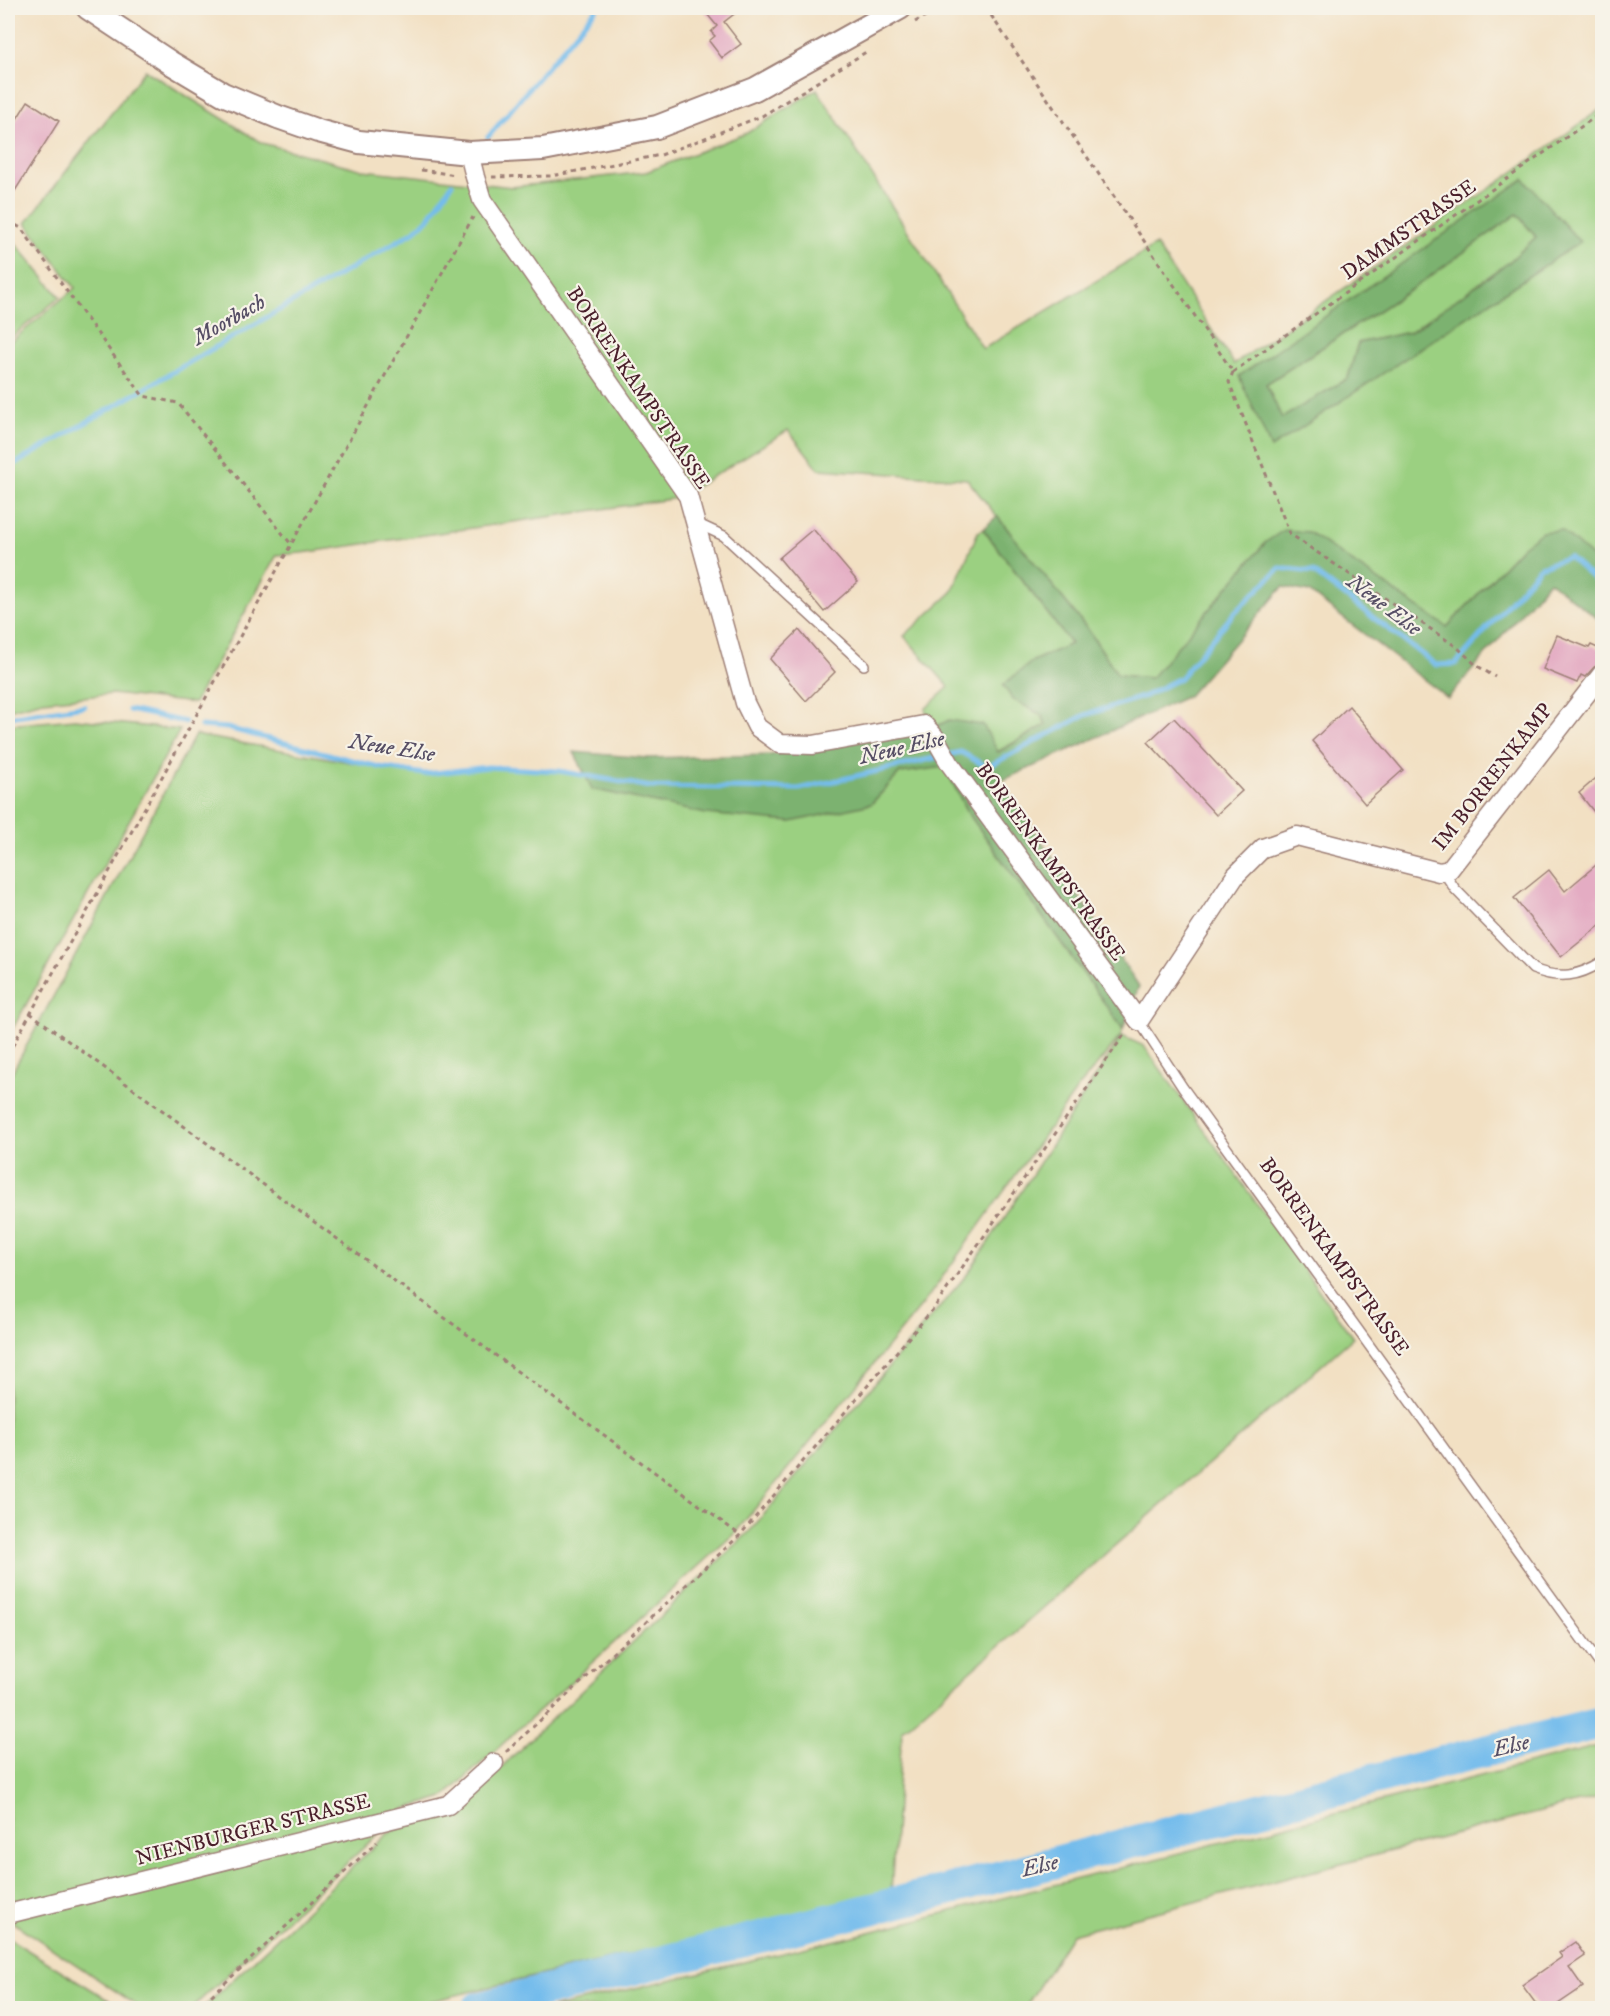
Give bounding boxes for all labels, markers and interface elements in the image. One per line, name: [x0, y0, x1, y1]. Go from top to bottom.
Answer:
street label: DAMMSTRASSE: [1337, 174, 1481, 286]
street label: BORRENKAMPSTRASSE: [560, 282, 716, 494]
water label: Moorbach: [186, 288, 270, 353]
water label: Neue Else: [1340, 567, 1427, 642]
street label: IM BORRENKAMP: [1427, 698, 1559, 856]
water label: Neue Else: [855, 725, 948, 771]
water label: Neue Else: [345, 728, 437, 768]
street label: BORRENKAMPSTRASSE: [969, 758, 1131, 966]
street label: BORRENKAMPSTRASSE: [1253, 1153, 1415, 1361]
water label: Else: [1488, 1728, 1533, 1764]
street label: NIENBURGER STRASSE: [133, 1788, 373, 1872]
water label: Else: [1017, 1848, 1062, 1884]

